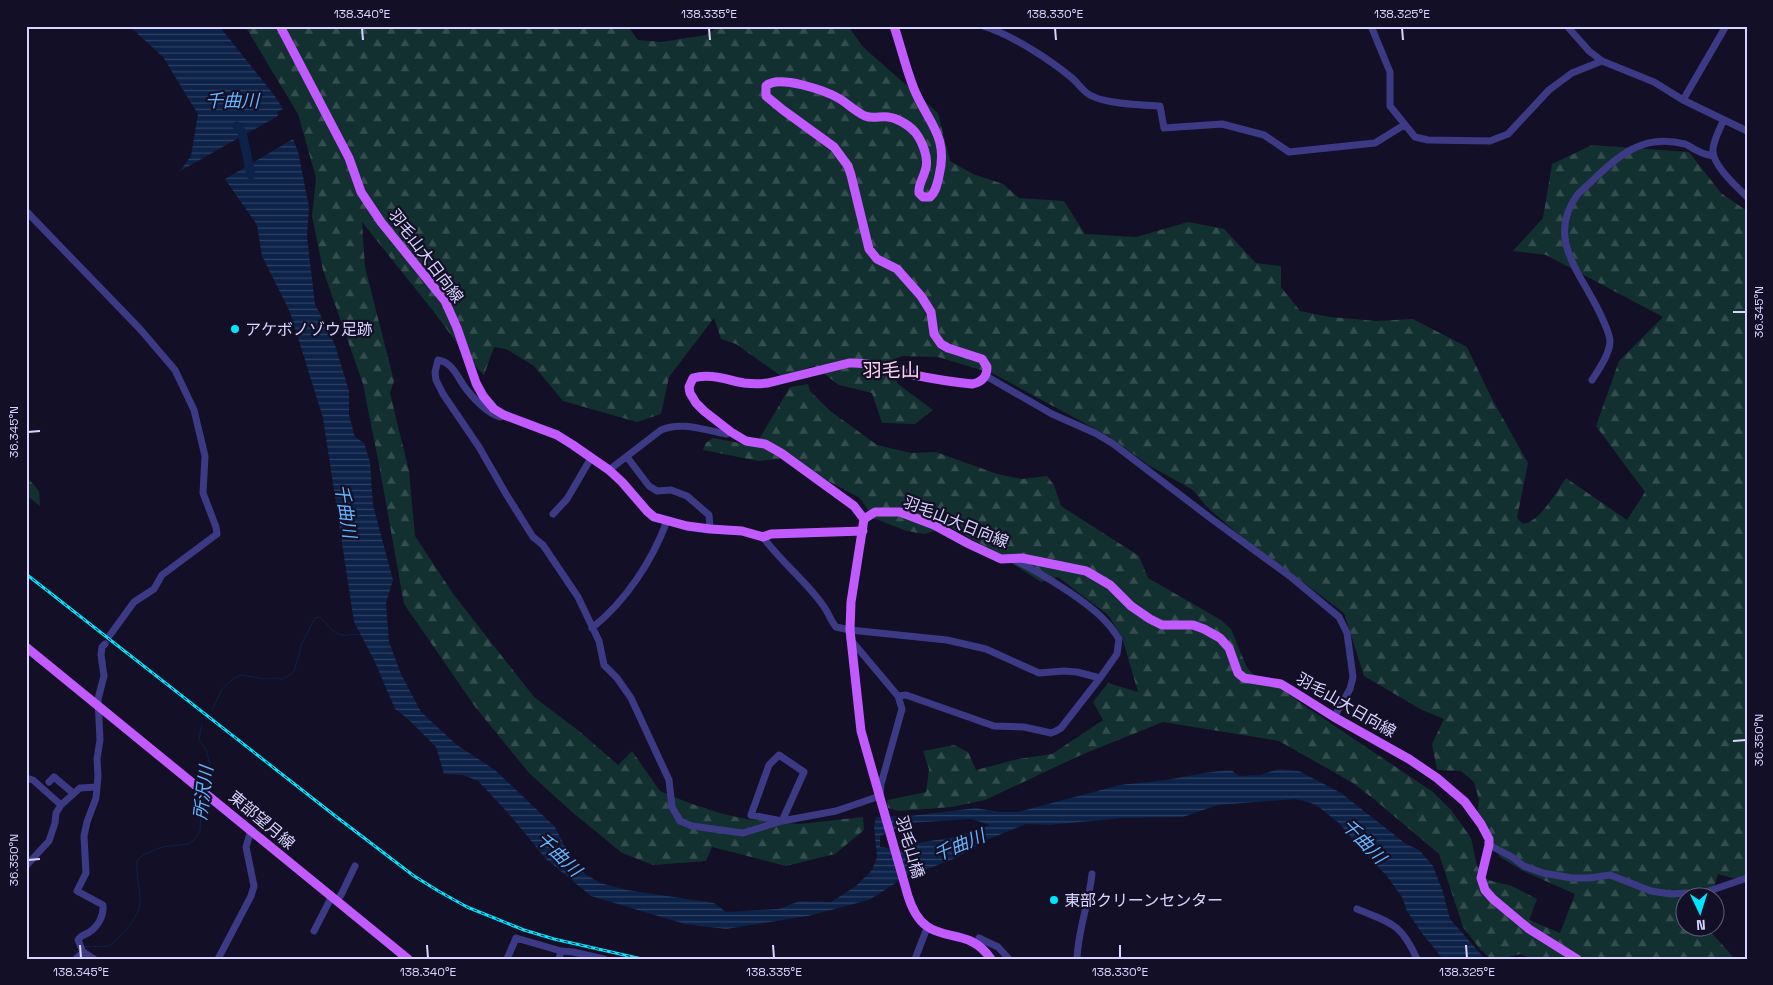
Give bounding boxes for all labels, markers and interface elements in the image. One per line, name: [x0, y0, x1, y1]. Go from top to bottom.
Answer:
text: 138.340°E: [334, 6, 391, 22]
text: 138.335°E: [681, 6, 737, 22]
text: 138.330°E: [1027, 6, 1083, 22]
text: 138.325°E: [1374, 6, 1430, 22]
water label: 千曲川: [205, 89, 261, 112]
street label: 羽毛山大日向線: [384, 205, 468, 307]
text: 36.345°N: [1751, 286, 1767, 338]
place label: アケボノゾウ足跡: [245, 319, 373, 340]
marker: アケボノゾウ足跡: [229, 323, 241, 335]
district label: 羽毛山: [862, 358, 920, 383]
text: 36.345°N: [6, 406, 22, 458]
water label: 千曲川: [330, 483, 362, 541]
street label: 羽毛山大日向線: [900, 491, 1012, 553]
street label: 羽毛山大日向線: [1292, 668, 1400, 742]
text: 36.350°N: [1751, 714, 1767, 766]
water label: 所沢川: [188, 763, 218, 821]
street label: 東部望月線: [225, 786, 299, 854]
street label: 羽毛山橋: [891, 813, 929, 881]
water label: 千曲川: [1337, 814, 1392, 870]
water label: 千曲川: [930, 823, 990, 866]
water label: 千曲川: [532, 827, 588, 882]
text: 36.350°N: [6, 834, 22, 886]
north arrow: [1676, 888, 1726, 938]
place label: 東部クリーンセンター: [1064, 890, 1223, 911]
marker: 東部クリーンセンター: [1048, 894, 1060, 906]
text: N: [1696, 916, 1706, 934]
text: 138.345°E: [53, 964, 109, 980]
text: 138.340°E: [400, 964, 457, 980]
text: 138.335°E: [746, 964, 802, 980]
text: 138.330°E: [1092, 964, 1148, 980]
text: 138.325°E: [1439, 964, 1495, 980]

